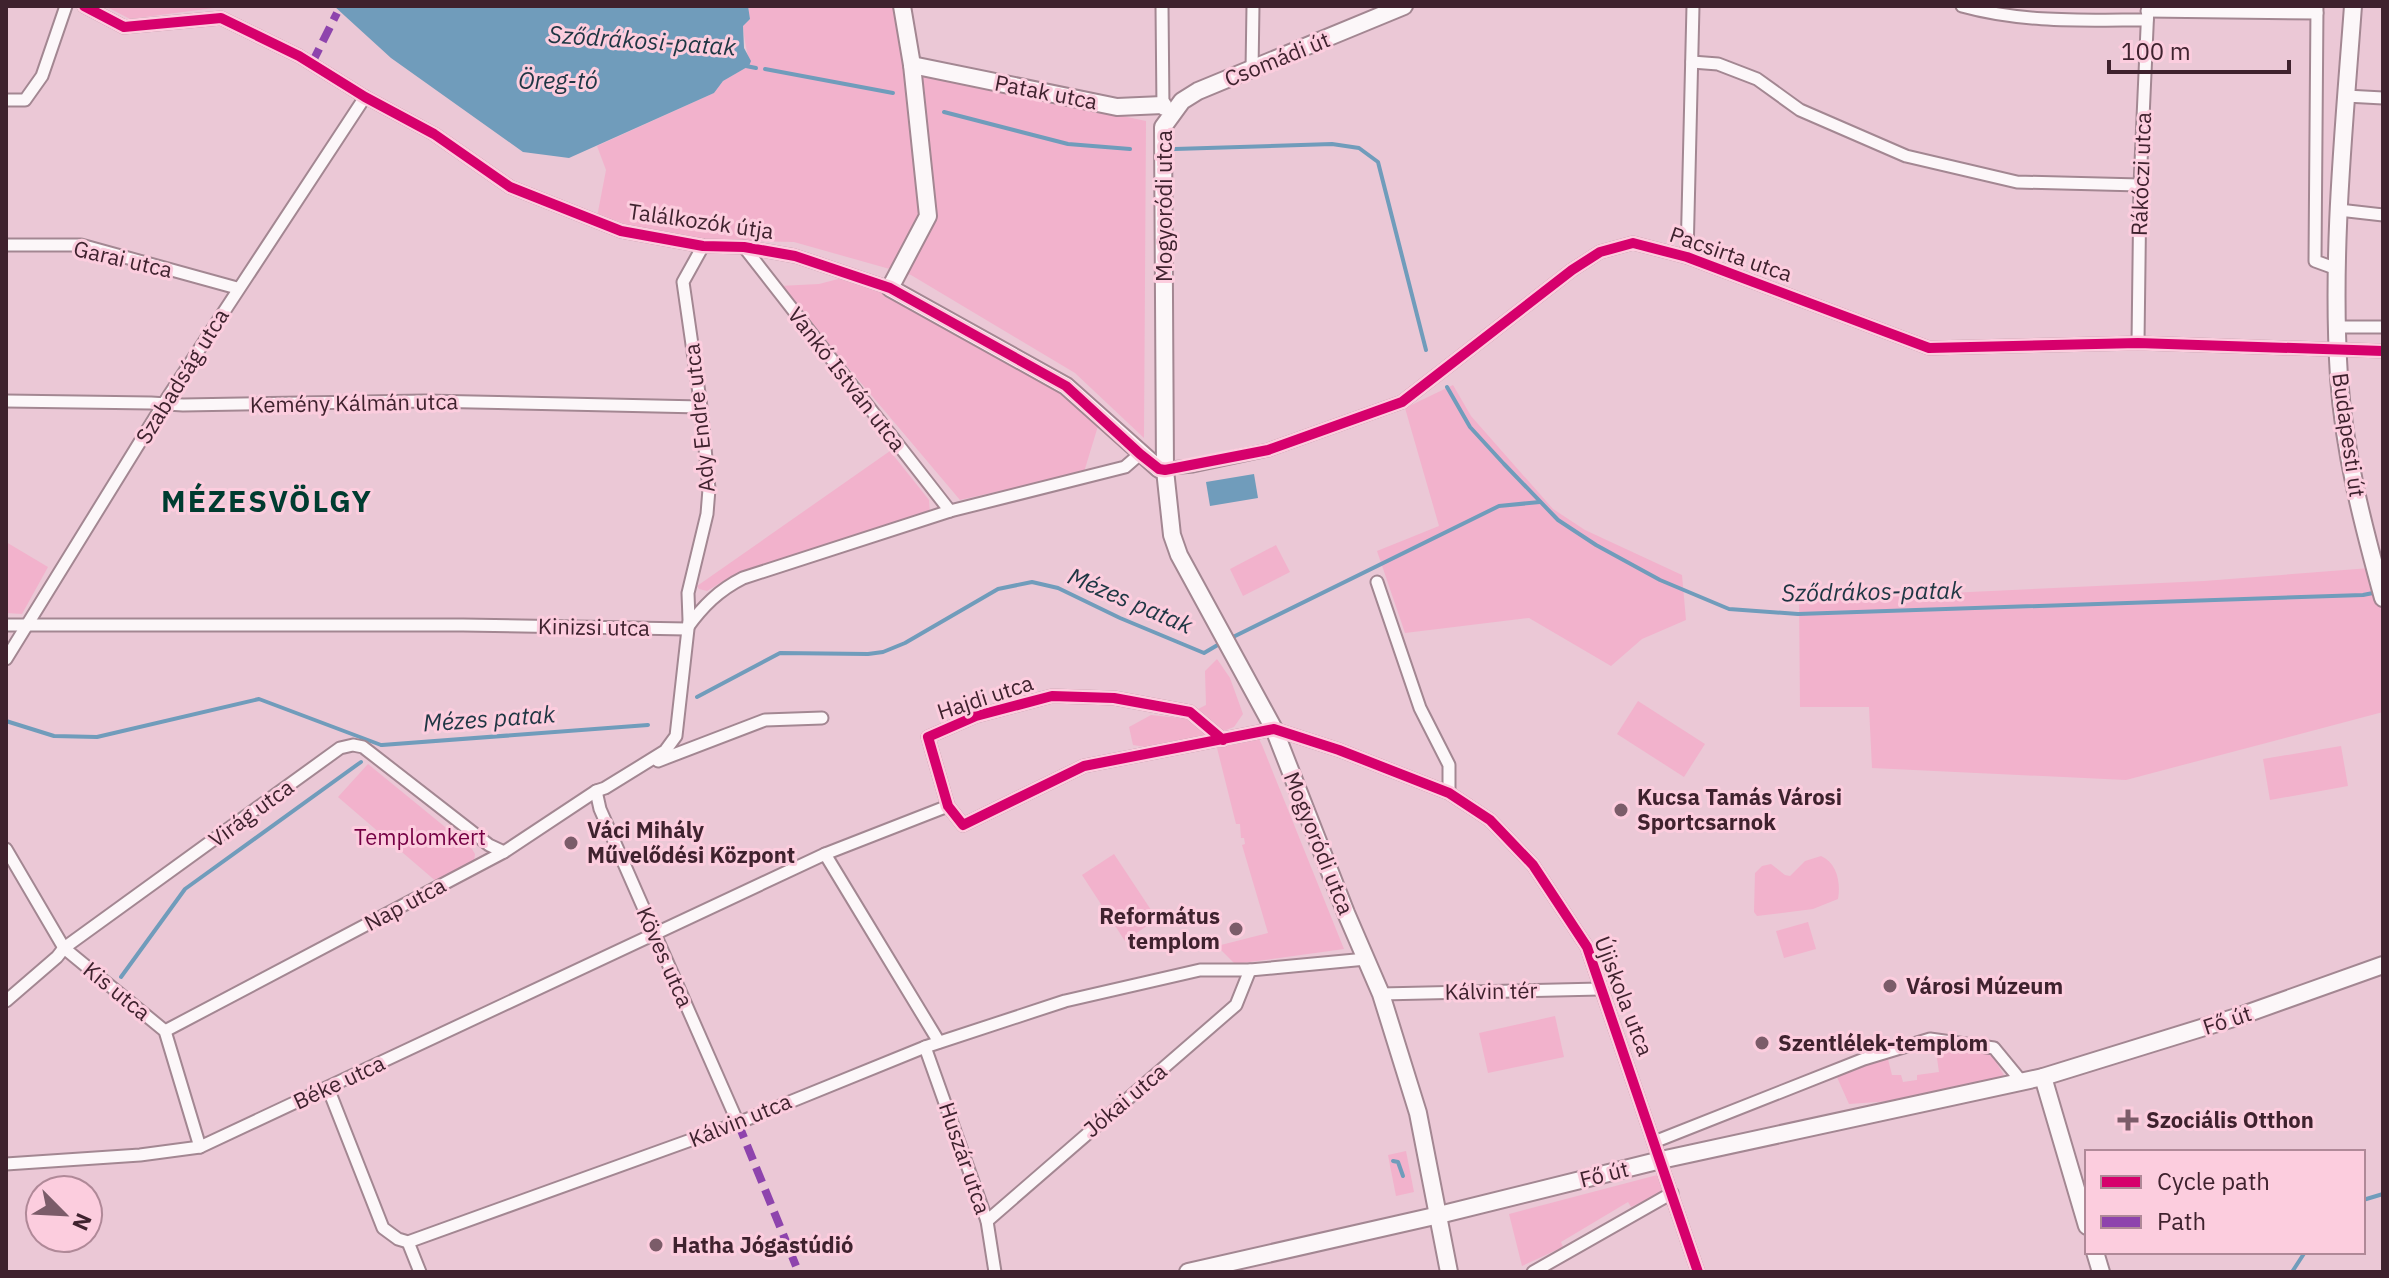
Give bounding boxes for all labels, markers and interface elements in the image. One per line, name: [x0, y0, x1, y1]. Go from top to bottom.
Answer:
water label: Sződrákosi-patak: [547, 17, 737, 63]
street label: Csomádi út: [1220, 24, 1334, 93]
scale bar: [2109, 24, 2289, 74]
text: 100 m: [2121, 35, 2191, 67]
water label: Öreg-tó: [518, 64, 598, 96]
street label: Patak utca: [992, 67, 1100, 116]
street label: Rákóczi utca: [2124, 111, 2157, 236]
street label: Mogyoródi utca: [1149, 130, 1178, 282]
street label: Találkozók útja: [627, 196, 776, 245]
street label: Pacsirta utca: [1666, 219, 1797, 288]
street label: Garai utca: [71, 233, 176, 284]
street label: Vankó István utca: [782, 300, 913, 457]
street label: Szabadság utca: [128, 302, 235, 449]
street label: Ady Endre utca: [676, 342, 721, 494]
street label: Budapesti út: [2326, 371, 2373, 499]
street label: Kemény Kálmán utca: [250, 386, 459, 419]
district label: MÉZESVÖLGY: [161, 481, 373, 520]
water label: Mézes patak: [1063, 559, 1198, 641]
water label: Sződrákos-patak: [1781, 573, 1963, 609]
street label: Kinizsi utca: [538, 611, 650, 642]
street label: Hajdi utca: [933, 667, 1037, 726]
water label: Mézes patak: [422, 697, 557, 739]
street label: Mogyoródi utca: [1278, 767, 1361, 919]
street label: Virág utca: [202, 772, 299, 853]
place label: Kucsa Tamás Városi Sportcsarnok: [1637, 782, 1842, 836]
marker: Kucsa Tamás Városi Sportcsarnok: [1612, 801, 1630, 819]
place label: Váci Mihály Művelődési Központ: [587, 815, 795, 869]
park label: Templomkert: [354, 822, 486, 851]
marker: Váci Mihály Művelődési Központ: [562, 834, 580, 852]
street label: Nap utca: [359, 870, 451, 937]
place label: Református templom: [1099, 901, 1220, 955]
street label: Köves utca: [630, 902, 701, 1012]
marker: Református templom: [1227, 920, 1245, 938]
street label: Újiskola utca: [1588, 932, 1661, 1060]
street label: Kis utca: [78, 955, 157, 1027]
place label: Városi Múzeum: [1906, 971, 2063, 1000]
street label: Kálvin tér: [1444, 975, 1538, 1006]
marker: Városi Múzeum: [1881, 977, 1899, 995]
street label: Fő út: [2199, 998, 2255, 1041]
place label: Szentlélek-templom: [1778, 1028, 1988, 1057]
marker: Szentlélek-templom: [1753, 1034, 1771, 1052]
street label: Béke utca: [288, 1048, 389, 1115]
street label: Jókai utca: [1077, 1056, 1173, 1143]
street label: Kálvin utca: [684, 1086, 796, 1153]
street label: Huszár utca: [933, 1098, 998, 1218]
place label: Szociális Otthon: [2146, 1105, 2314, 1134]
marker: Szociális Otthon: [2117, 1109, 2139, 1131]
legend: [2085, 1150, 2365, 1254]
street label: Fő út: [1576, 1153, 1631, 1194]
text: Cycle path: [2157, 1165, 2270, 1197]
north arrow: [24, 1174, 104, 1254]
text: Path: [2157, 1205, 2206, 1237]
text: N: [66, 1209, 99, 1236]
place label: Hatha Jógastúdió: [672, 1230, 853, 1259]
marker: Hatha Jógastúdió: [647, 1236, 665, 1254]

